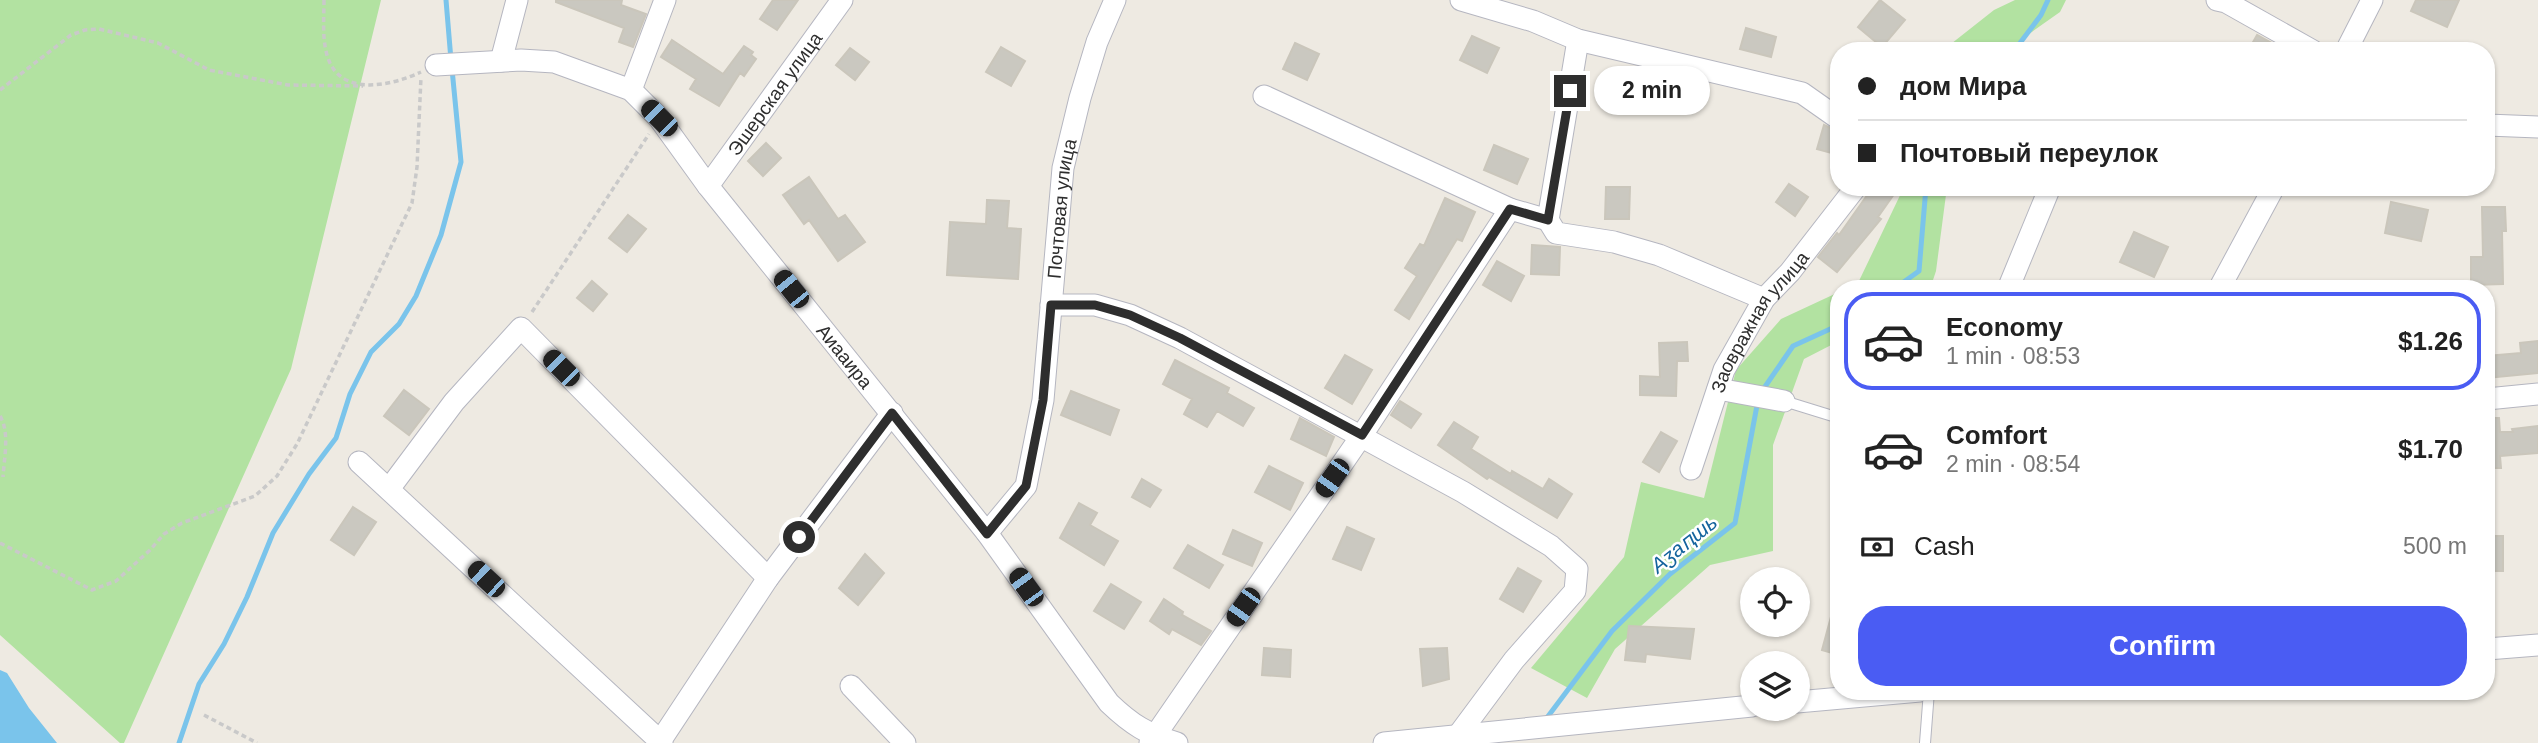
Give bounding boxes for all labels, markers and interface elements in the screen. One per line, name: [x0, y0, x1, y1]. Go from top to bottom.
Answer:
street label: Эшерская улица: [724, 28, 827, 159]
callout: 2 min: [1594, 66, 1710, 116]
text: дом Мира: [1900, 71, 2026, 101]
route end: [1554, 75, 1586, 107]
text: 2 min: [1622, 77, 1682, 103]
car: [637, 96, 682, 140]
street label: Почтовая улица: [1043, 136, 1081, 280]
text: Почтовый переулок: [1900, 138, 2158, 168]
street label: Заовражная улица: [1707, 247, 1813, 395]
car: [770, 266, 813, 312]
icon: car: [1862, 310, 1925, 373]
text: Economy: [1946, 312, 2063, 342]
street label: Аиааира: [812, 320, 877, 393]
text: $1.26: [2398, 326, 2463, 356]
text: 1 min · 08:53: [1946, 343, 2080, 369]
car: [539, 346, 584, 390]
icon: car: [1862, 418, 1925, 481]
text: Comfort: [1946, 420, 2047, 450]
text: $1.70: [2398, 434, 2463, 464]
text: 2 min · 08:54: [1946, 451, 2080, 477]
car: [1312, 455, 1353, 501]
water label: Аӡаԥшь: [1645, 510, 1721, 578]
route start: [783, 521, 815, 553]
icon: cash: [1858, 528, 1896, 566]
text: Cash: [1914, 531, 1975, 561]
text: 500 m: [2403, 533, 2467, 559]
car: [464, 557, 509, 601]
car: [1006, 564, 1047, 610]
map controls: [1740, 567, 1810, 721]
button: locate: [1740, 567, 1810, 637]
car: [1223, 584, 1264, 630]
button: Confirm: [1858, 606, 2467, 686]
button: layers: [1740, 651, 1810, 721]

